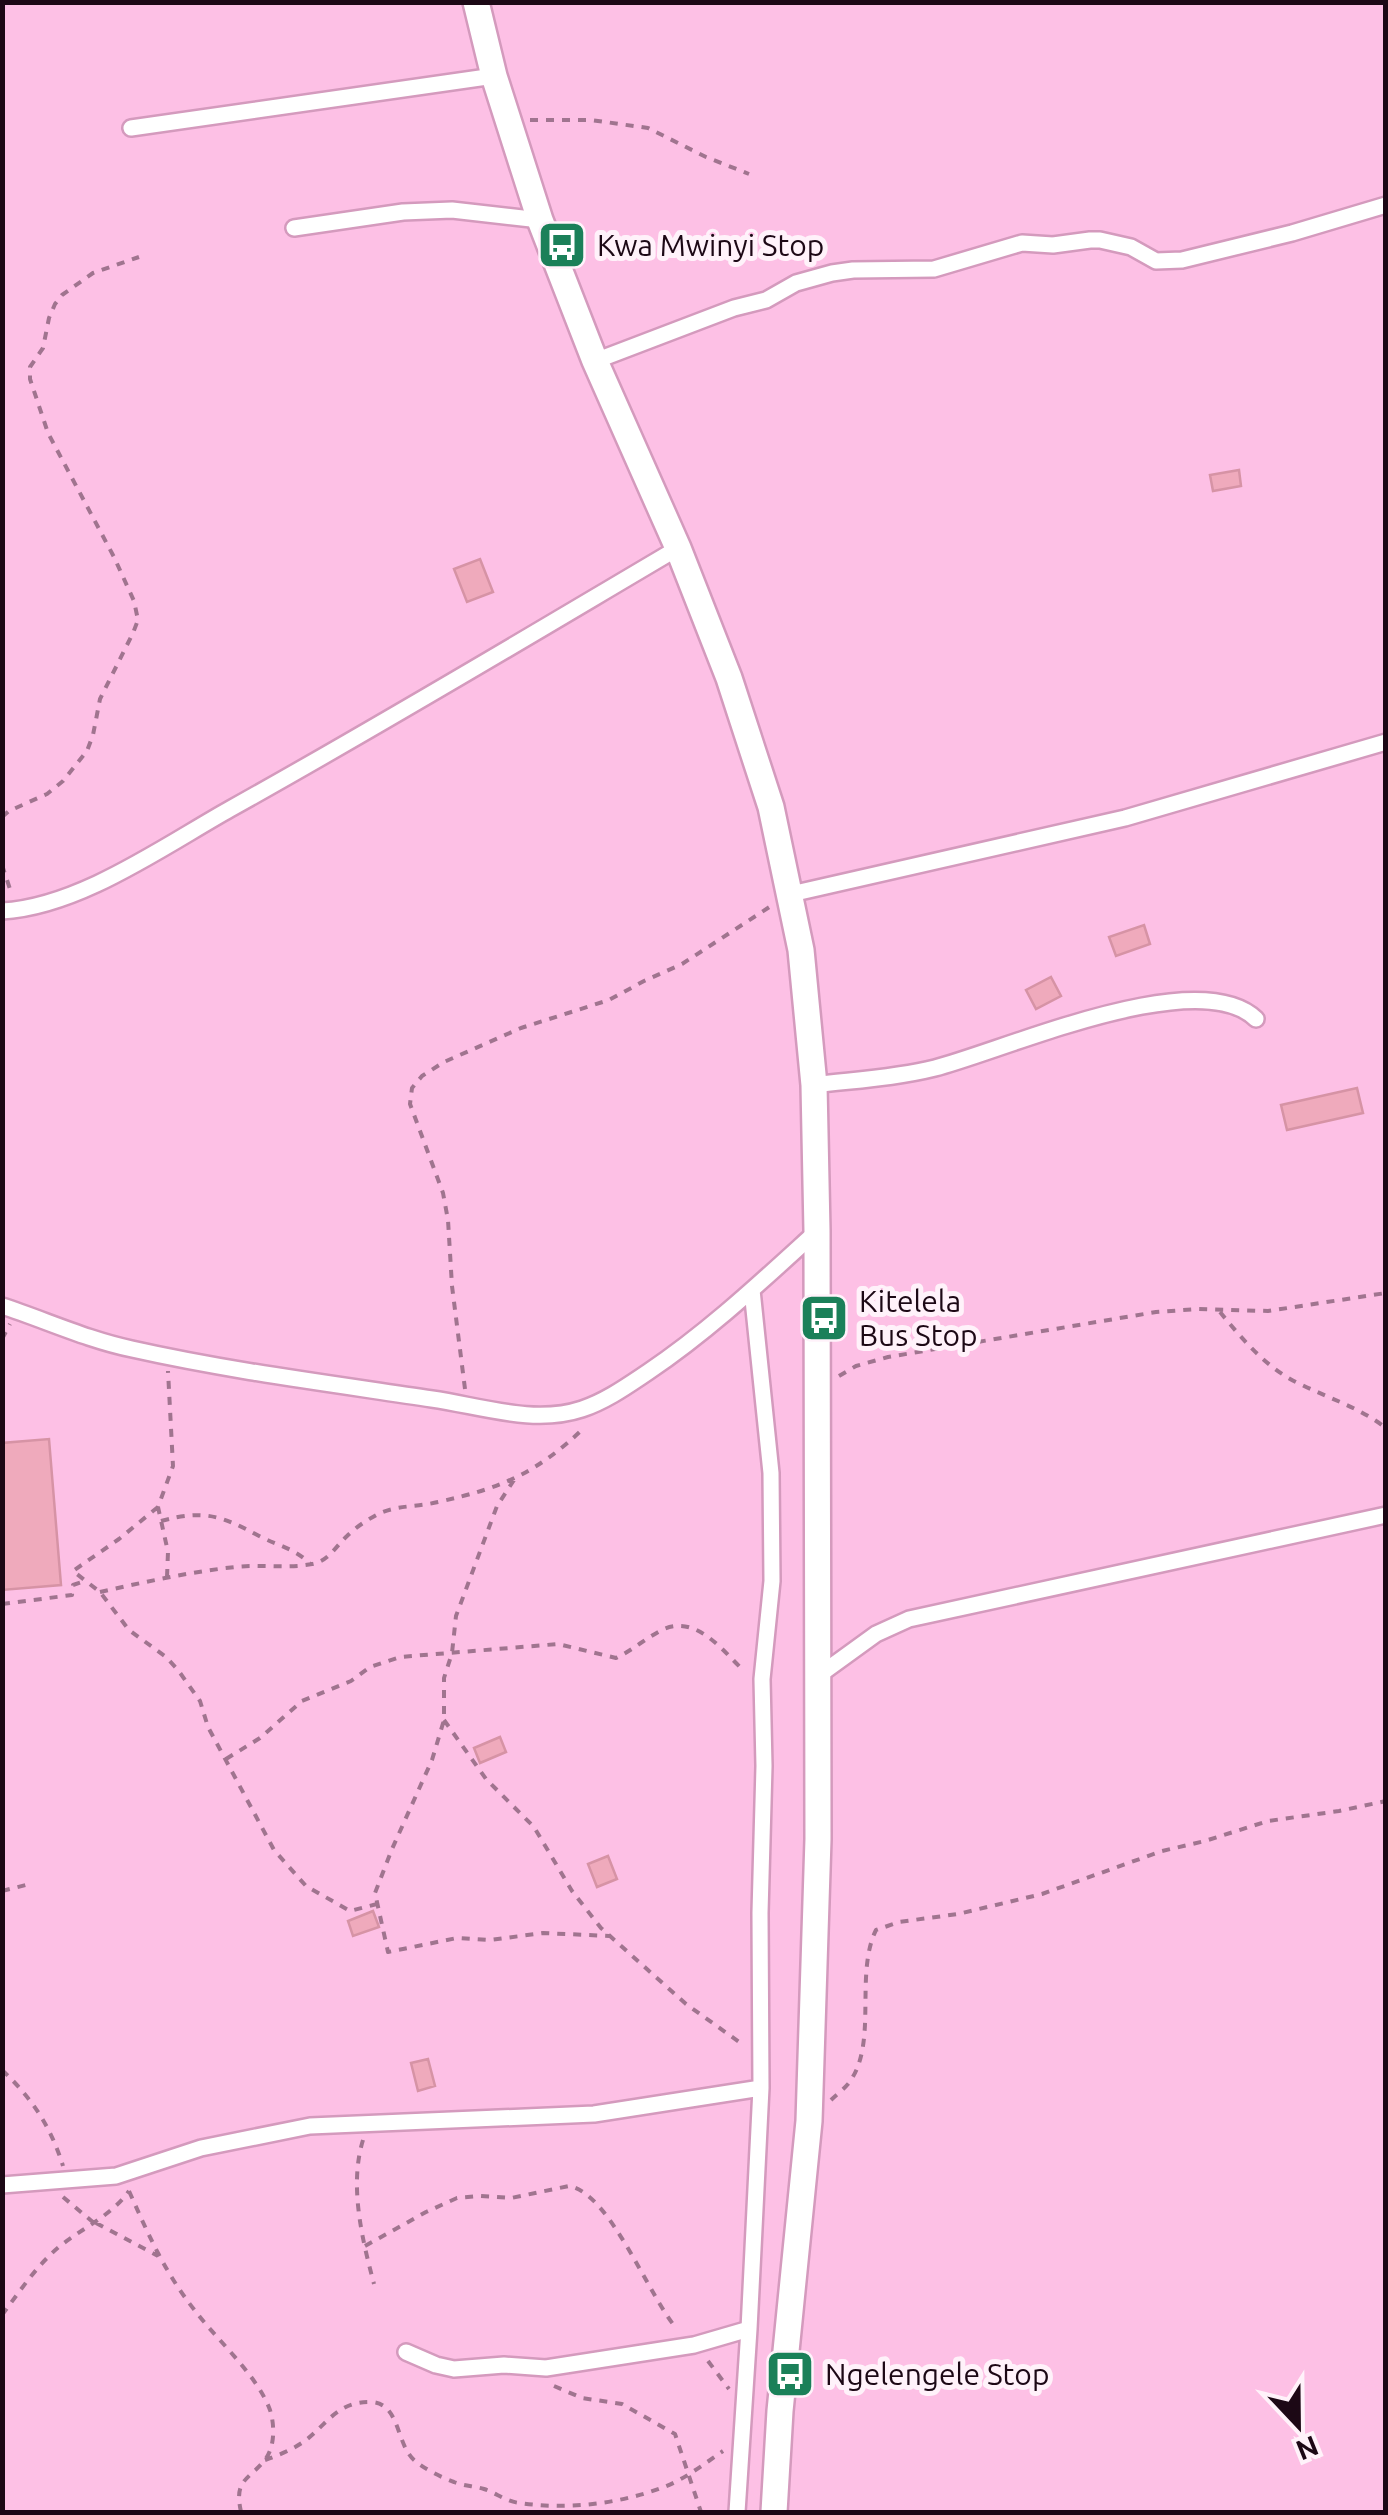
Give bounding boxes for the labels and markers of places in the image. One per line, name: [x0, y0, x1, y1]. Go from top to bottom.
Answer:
bus stop icon: Kwa Mwinyi Stop: [536, 219, 588, 271]
place label: Kwa Mwinyi Stop: [597, 228, 824, 262]
place label: Kitelela Bus Stop: [859, 1284, 978, 1352]
bus stop icon: Kitelela Bus Stop: [798, 1292, 850, 1344]
bus stop icon: Ngelengele Stop: [764, 2348, 816, 2400]
place label: Ngelengele Stop: [825, 2357, 1049, 2391]

